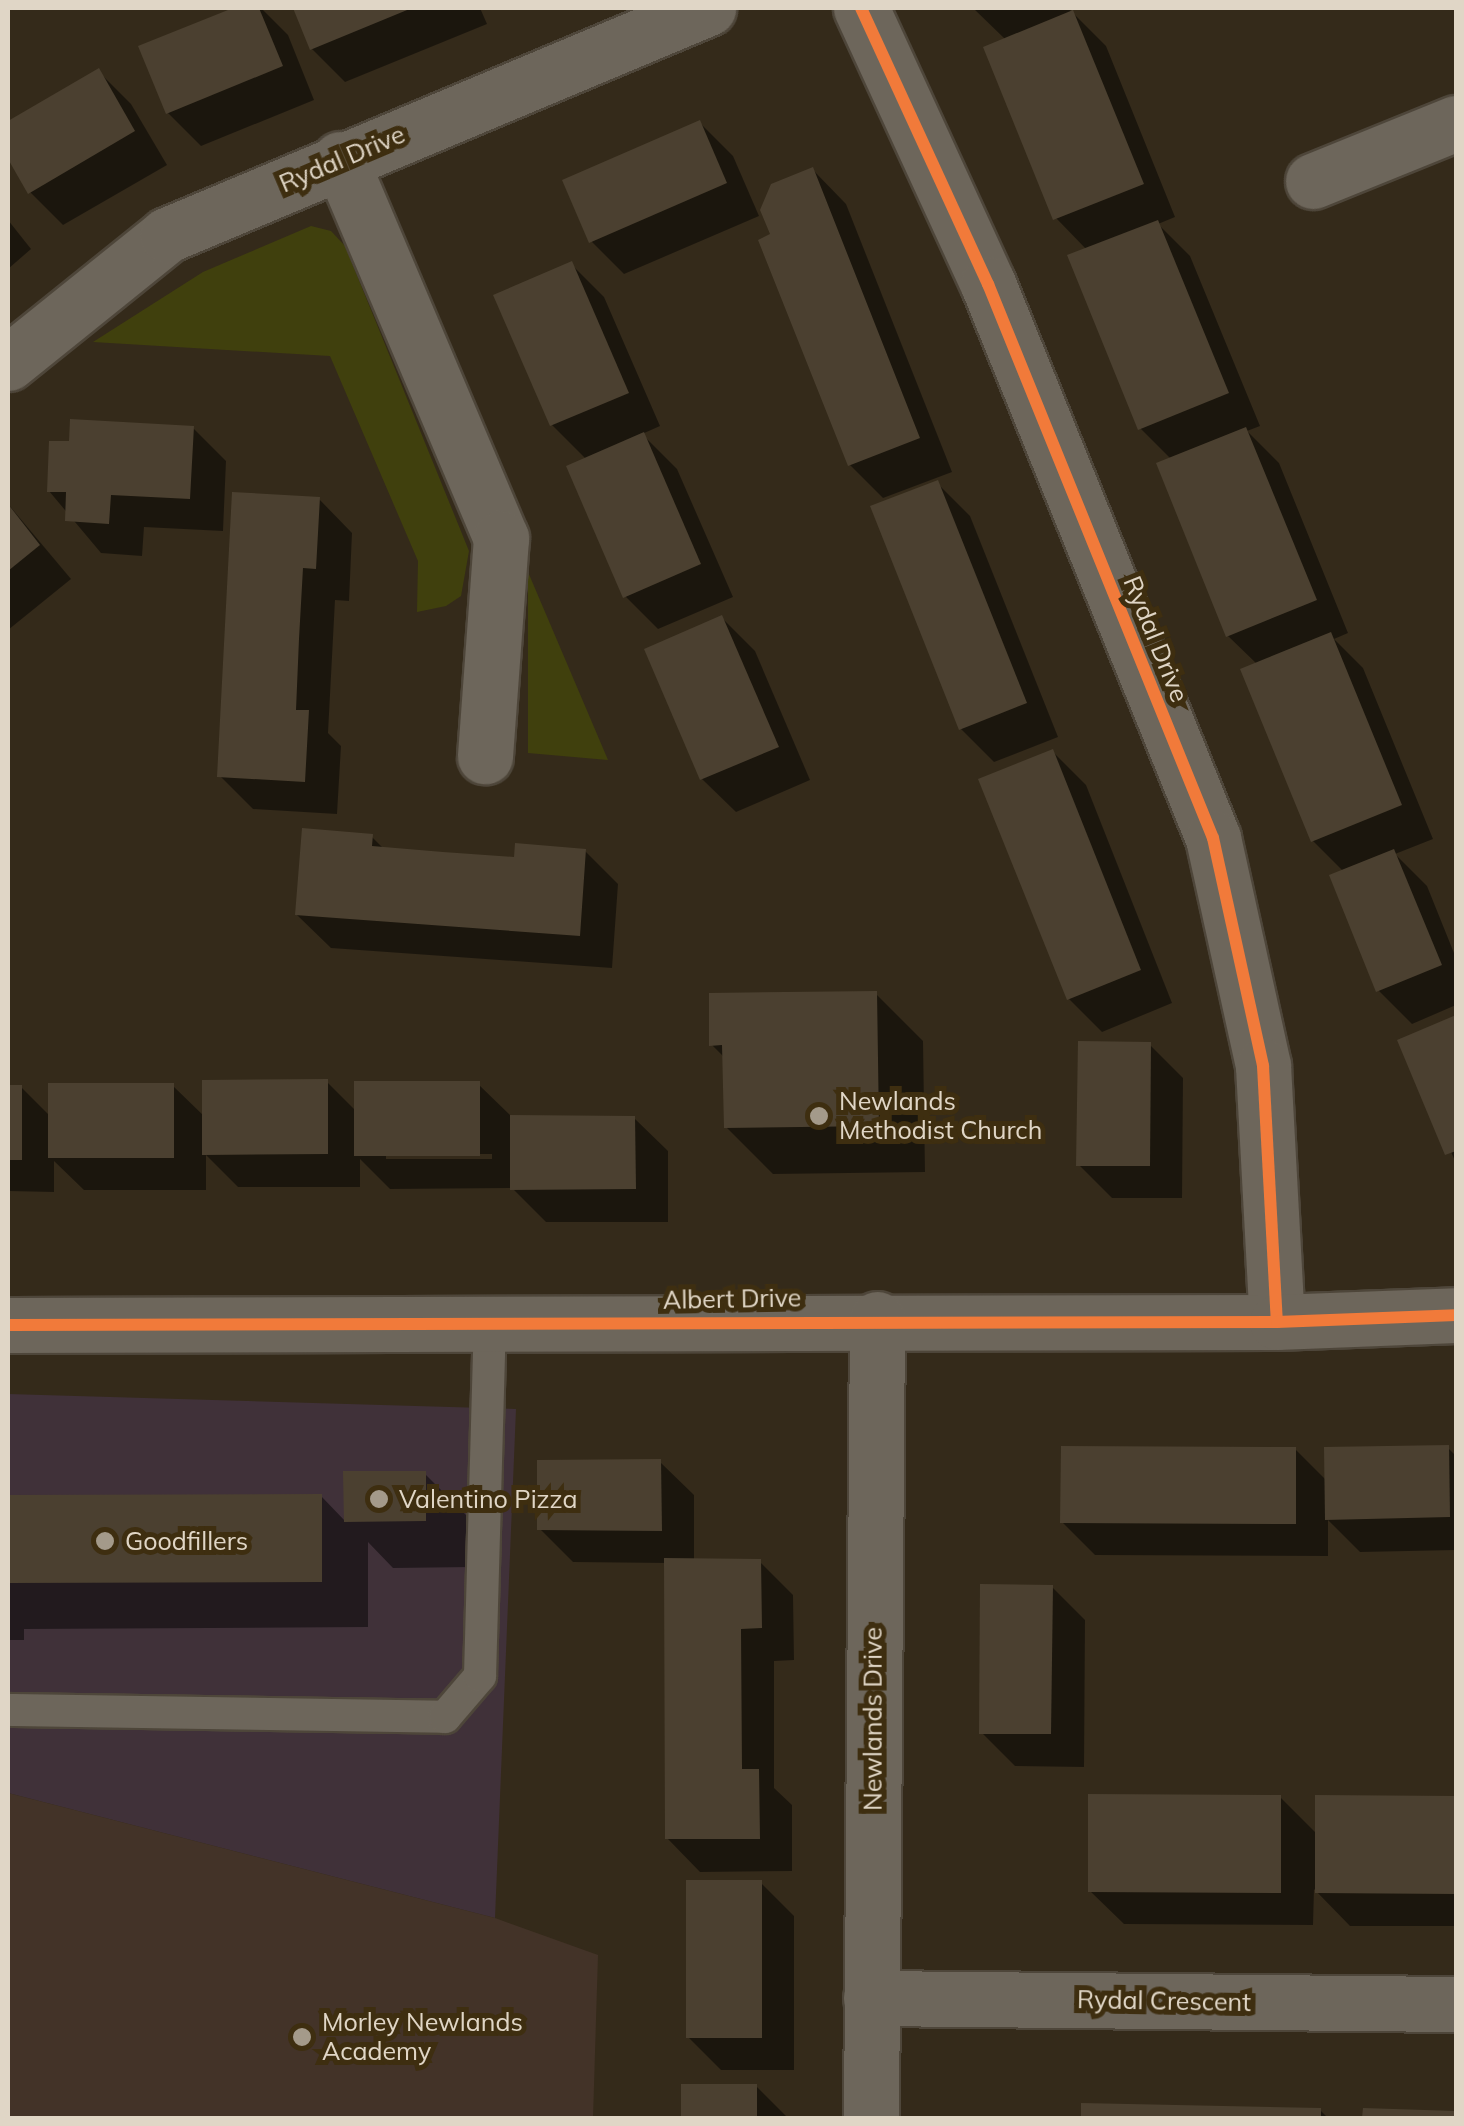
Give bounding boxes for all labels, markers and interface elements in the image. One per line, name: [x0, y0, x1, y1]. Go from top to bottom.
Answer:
street label: Rydal Drive: [275, 119, 409, 199]
street label: Rydal Drive: [1117, 572, 1195, 706]
place label: Newlands Methodist Church: [839, 1087, 1042, 1146]
marker: Newlands Methodist Church: [808, 1105, 830, 1127]
street label: Albert Drive: [663, 1283, 801, 1315]
place label: Valentino Pizza: [399, 1484, 577, 1514]
marker: Valentino Pizza: [368, 1488, 390, 1510]
place label: Goodfillers: [125, 1526, 248, 1556]
marker: Goodfillers: [94, 1530, 116, 1552]
street label: Newlands Drive: [858, 1627, 888, 1811]
street label: Rydal Crescent: [1077, 1984, 1251, 2018]
place label: Morley Newlands Academy: [322, 2008, 523, 2067]
marker: Morley Newlands Academy: [291, 2026, 313, 2048]

